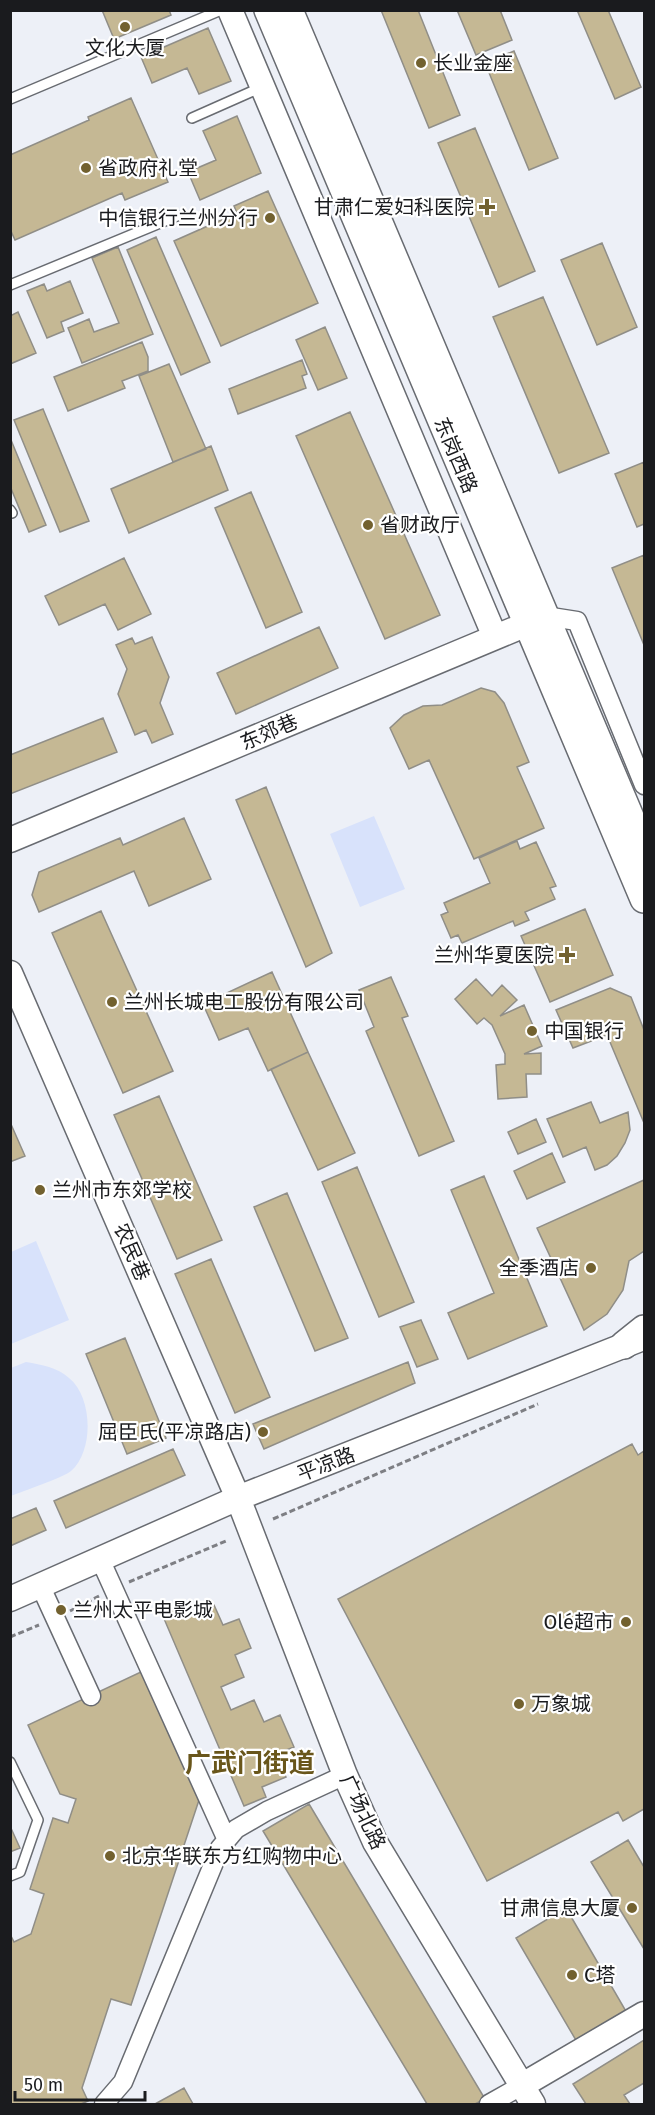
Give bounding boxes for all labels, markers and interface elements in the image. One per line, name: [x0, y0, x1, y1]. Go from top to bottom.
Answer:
marker: 文化大厦: [118, 20, 132, 34]
place label: 文化大厦: [85, 36, 165, 60]
place label: 长业金座: [433, 51, 513, 75]
marker: 长业金座: [414, 56, 428, 70]
place label: 省政府礼堂: [98, 156, 198, 180]
marker: 省政府礼堂: [79, 161, 93, 175]
place label: 甘肃仁爱妇科医院: [314, 195, 474, 219]
marker: 甘肃仁爱妇科医院: [478, 198, 496, 216]
place label: 中信银行兰州分行: [98, 206, 258, 230]
marker: 中信银行兰州分行: [263, 211, 277, 225]
street label: 东岗西路: [429, 413, 483, 497]
place label: 省财政厅: [380, 513, 460, 537]
marker: 省财政厅: [361, 518, 375, 532]
street label: 东郊巷: [237, 709, 301, 755]
place label: 兰州华夏医院: [434, 943, 554, 967]
marker: 兰州华夏医院: [558, 946, 576, 964]
place label: 兰州长城电工股份有限公司: [124, 990, 364, 1014]
marker: 兰州长城电工股份有限公司: [105, 995, 119, 1009]
place label: 中国银行: [544, 1019, 624, 1043]
marker: 中国银行: [525, 1024, 539, 1038]
place label: 兰州市东郊学校: [52, 1178, 192, 1202]
marker: 兰州市东郊学校: [33, 1183, 47, 1197]
street label: 农民巷: [109, 1220, 155, 1284]
place label: 全季酒店: [499, 1256, 579, 1280]
marker: 全季酒店: [584, 1261, 598, 1275]
place label: 屈臣氏(平凉路店): [98, 1420, 251, 1444]
marker: 屈臣氏(平凉路店): [256, 1425, 270, 1439]
street label: 平凉路: [294, 1442, 358, 1486]
place label: 兰州太平电影城: [73, 1598, 213, 1622]
marker: 兰州太平电影城: [54, 1603, 68, 1617]
place label: Olé超市: [544, 1610, 614, 1634]
marker: Olé超市: [619, 1615, 633, 1629]
place label: 万象城: [531, 1692, 591, 1716]
marker: 万象城: [512, 1697, 526, 1711]
district label: 广武门街道: [185, 1748, 315, 1779]
street label: 广场北路: [335, 1771, 391, 1853]
place label: 北京华联东方红购物中心: [122, 1844, 342, 1868]
marker: 北京华联东方红购物中心: [103, 1849, 117, 1863]
place label: 甘肃信息大厦: [500, 1896, 620, 1920]
marker: 甘肃信息大厦: [625, 1901, 639, 1915]
place label: C塔: [584, 1963, 615, 1987]
marker: C塔: [565, 1968, 579, 1982]
scale bar: [15, 2064, 146, 2102]
text: 50 m: [24, 2074, 63, 2096]

